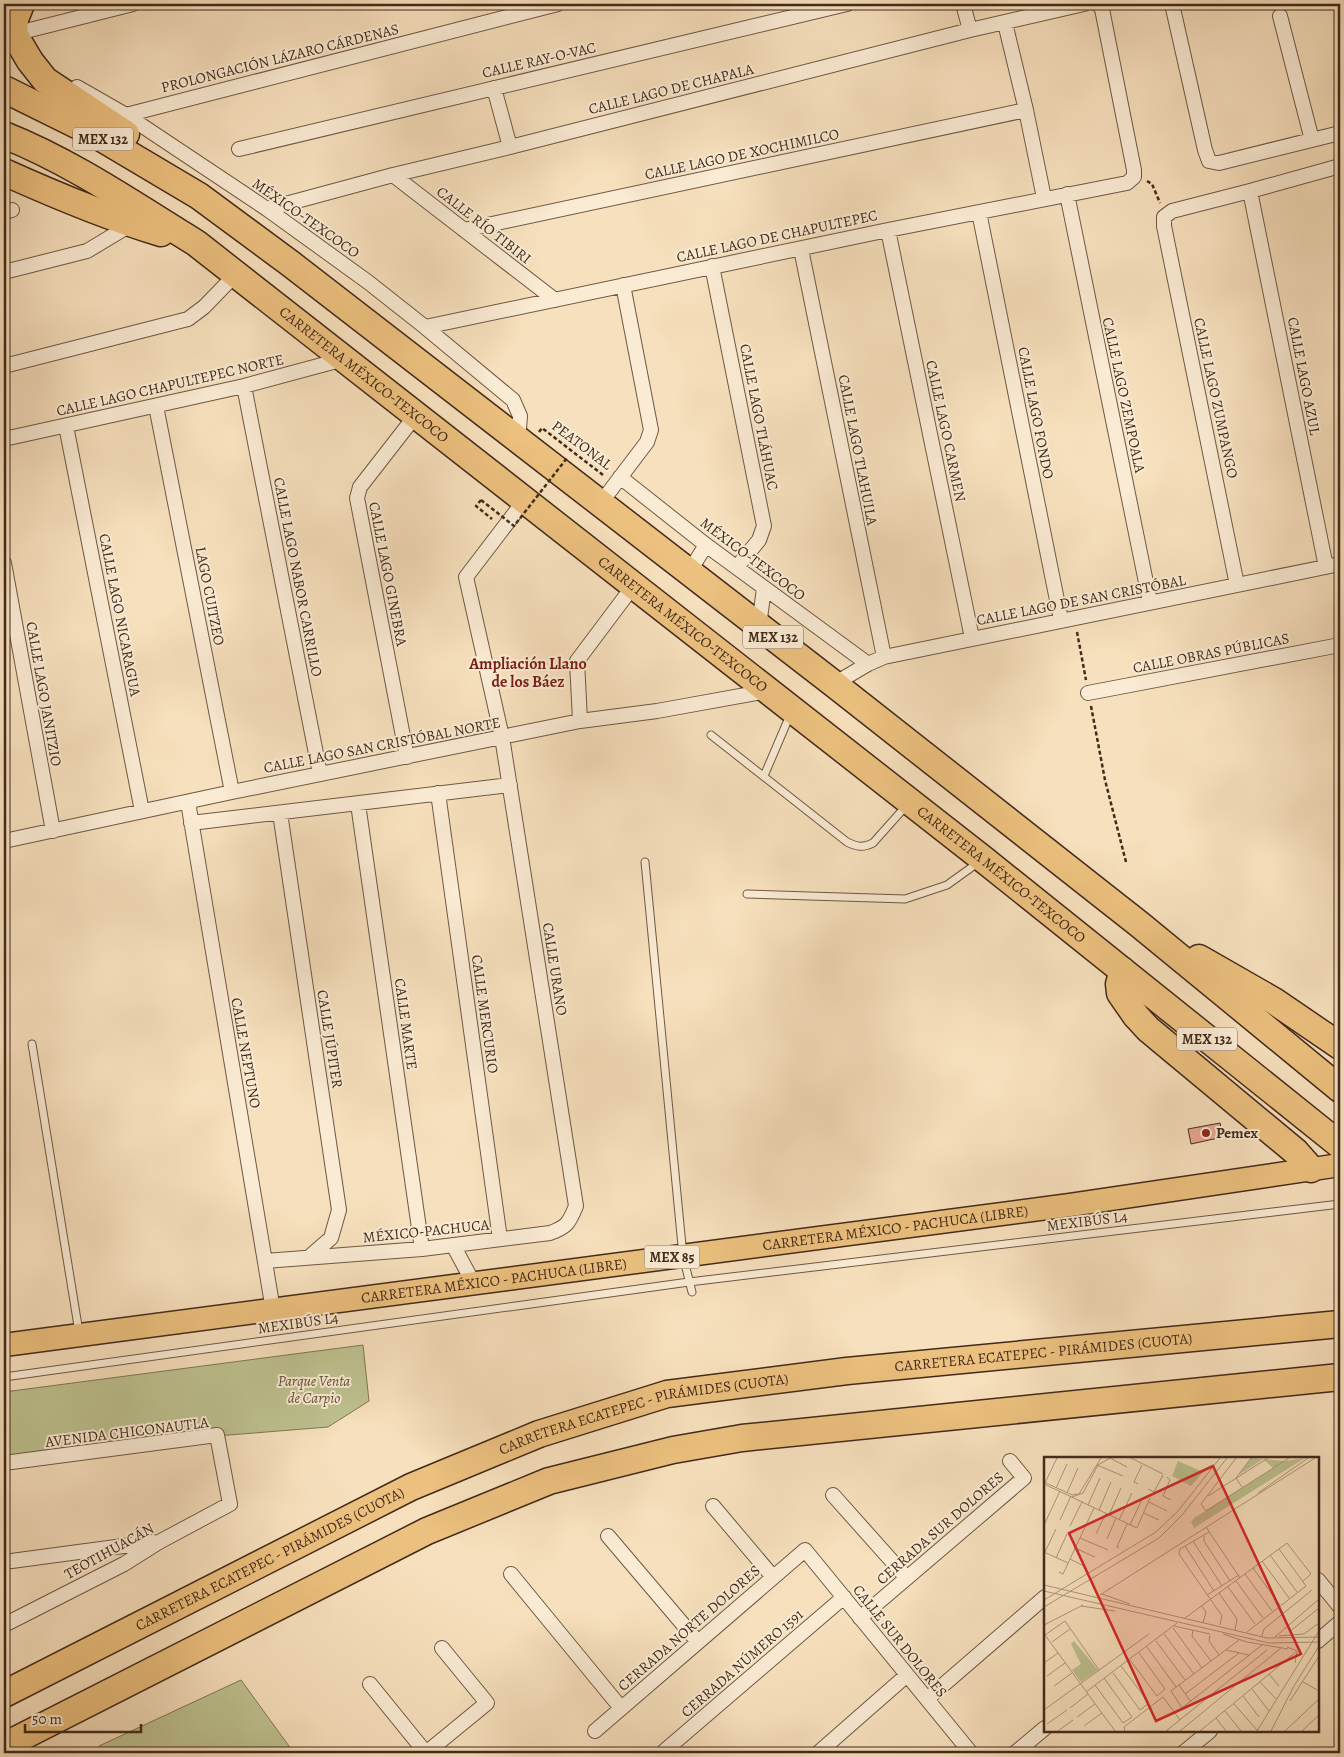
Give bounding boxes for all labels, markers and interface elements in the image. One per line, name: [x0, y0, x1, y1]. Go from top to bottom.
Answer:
street label: PROLONGACIÓN LÁZARO CÁRDENAS: [159, 19, 401, 97]
street label: CALLE RAY-O-VAC: [480, 37, 598, 83]
street label: CALLE LAGO DE CHAPALA: [586, 59, 756, 119]
street label: CALLE LAGO DE XOCHIMILCO: [643, 124, 841, 184]
road number: MEX 132: [73, 128, 133, 150]
street label: MÉXICO-TEXCOCO: [248, 173, 364, 263]
street label: CALLE RÍO TIBIRI: [432, 182, 536, 268]
street label: CALLE LAGO DE CHAPULTEPEC: [675, 205, 879, 267]
street label: CARRETERA MÉXICO-TEXCOCO: [275, 302, 453, 447]
street label: CALLE LAGO ZEMPOALA: [1098, 315, 1150, 475]
street label: CALLE LAGO AZUL: [1283, 315, 1325, 437]
street label: CALLE LAGO ZUMPANGO: [1189, 316, 1243, 480]
street label: CALLE LAGO TLÁHUAC: [735, 342, 783, 492]
street label: CALLE LAGO FONDO: [1013, 345, 1059, 481]
street label: CALLE LAGO CHAPULTEPEC NORTE: [54, 349, 286, 421]
street label: CALLE LAGO CARMEN: [921, 358, 971, 504]
street label: CALLE LAGO TLAHUILA: [834, 373, 882, 527]
street label: PEATONAL: [548, 416, 617, 475]
street label: CALLE LAGO NABOR CARRILLO: [269, 476, 327, 678]
street label: CALLE LAGO GINEBRA: [364, 500, 412, 648]
street label: MÉXICO-TEXCOCO: [696, 513, 810, 605]
street label: CALLE LAGO NICARAGUA: [94, 532, 146, 698]
street label: LAGO CUITZEO: [191, 545, 229, 647]
street label: CARRETERA MÉXICO-TEXCOCO: [594, 551, 772, 697]
street label: CALLE LAGO DE SAN CRISTÓBAL: [975, 570, 1188, 630]
street label: CALLE LAGO JANITZIO: [21, 620, 67, 768]
road number: MEX 132: [743, 626, 803, 649]
street label: CALLE OBRAS PÚBLICAS: [1131, 628, 1291, 678]
district label: Ampliación Llano de los Báez: [468, 653, 587, 693]
street label: CALLE LAGO SAN CRISTÓBAL NORTE: [262, 712, 502, 778]
street label: CARRETERA MÉXICO-TEXCOCO: [913, 801, 1090, 948]
street label: CALLE URANO: [538, 921, 572, 1017]
street label: CALLE MERCURIO: [467, 953, 503, 1075]
street label: CALLE MARTE: [390, 977, 422, 1071]
street label: CALLE JÚPITER: [312, 988, 348, 1090]
street label: CALLE NEPTUNO: [226, 996, 266, 1110]
road number: MEX 132: [1177, 1028, 1237, 1050]
place label: Pemex: [1216, 1123, 1258, 1143]
marker: Pemex: [1200, 1127, 1212, 1139]
street label: CARRETERA MÉXICO - PACHUCA (LIBRE): [761, 1201, 1029, 1255]
street label: MEXIBÚS L4: [1045, 1206, 1129, 1236]
street label: MÉXICO-PACHUCA: [362, 1214, 491, 1248]
road number: MEX 85: [644, 1246, 700, 1268]
street label: CARRETERA MÉXICO - PACHUCA (LIBRE): [360, 1253, 628, 1308]
street label: MEXIBÚS L4: [256, 1307, 340, 1339]
street label: CARRETERA ECATEPEC - PIRÁMIDES (CUOTA): [894, 1328, 1193, 1376]
street label: CARRETERA ECATEPEC - PIRÁMIDES (CUOTA): [496, 1369, 789, 1460]
park label: Parque Venta de Carpio: [278, 1371, 350, 1408]
street label: AVENIDA CHICONAUTLA: [43, 1412, 210, 1452]
inset map: [1044, 1457, 1319, 1732]
street label: CERRADA SUR DOLORES: [872, 1467, 1008, 1589]
street label: CARRETERA ECATEPEC - PIRÁMIDES (CUOTA): [132, 1482, 407, 1636]
street label: TEOTIHUACÁN: [61, 1518, 158, 1584]
street label: CERRADA NORTE DOLORES: [613, 1561, 765, 1695]
street label: CALLE SUR DOLORES: [848, 1580, 952, 1702]
street label: CERRADA NÚMERO 1591: [677, 1604, 807, 1722]
scale bar: [25, 1702, 141, 1734]
text: 50 m: [32, 1709, 62, 1729]

